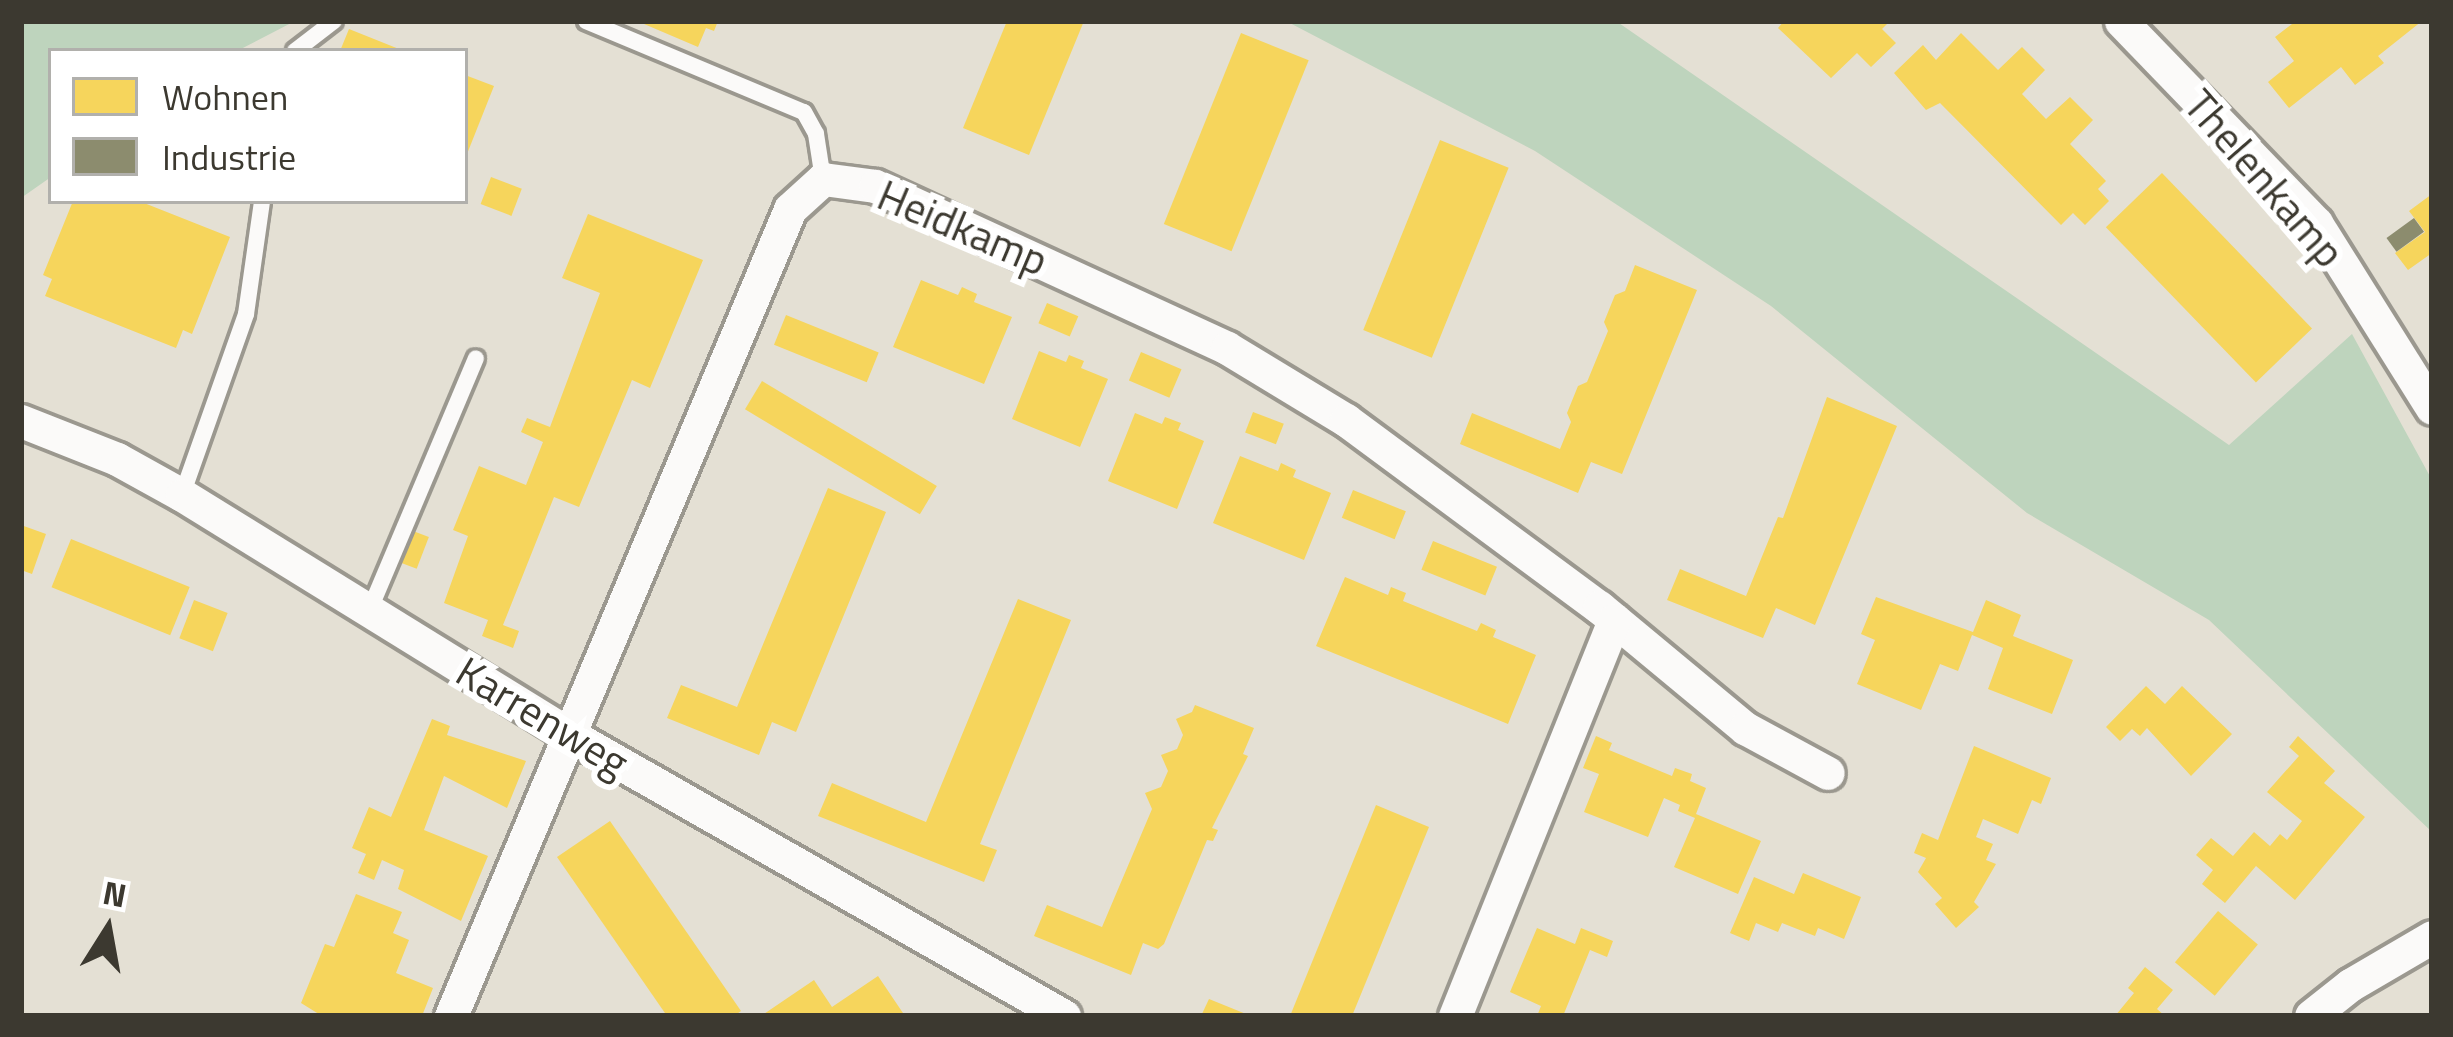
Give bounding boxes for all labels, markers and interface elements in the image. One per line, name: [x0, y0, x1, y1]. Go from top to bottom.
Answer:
legend: [48, 48, 468, 204]
text: Wohnen: [162, 69, 288, 124]
street label: Thelenkamp: [2175, 79, 2355, 277]
text: Industrie: [162, 129, 296, 184]
street label: Heidkamp: [871, 169, 1055, 285]
street label: Karrenweg: [448, 645, 638, 787]
text: N: [99, 867, 131, 920]
north arrow: [48, 869, 168, 989]

